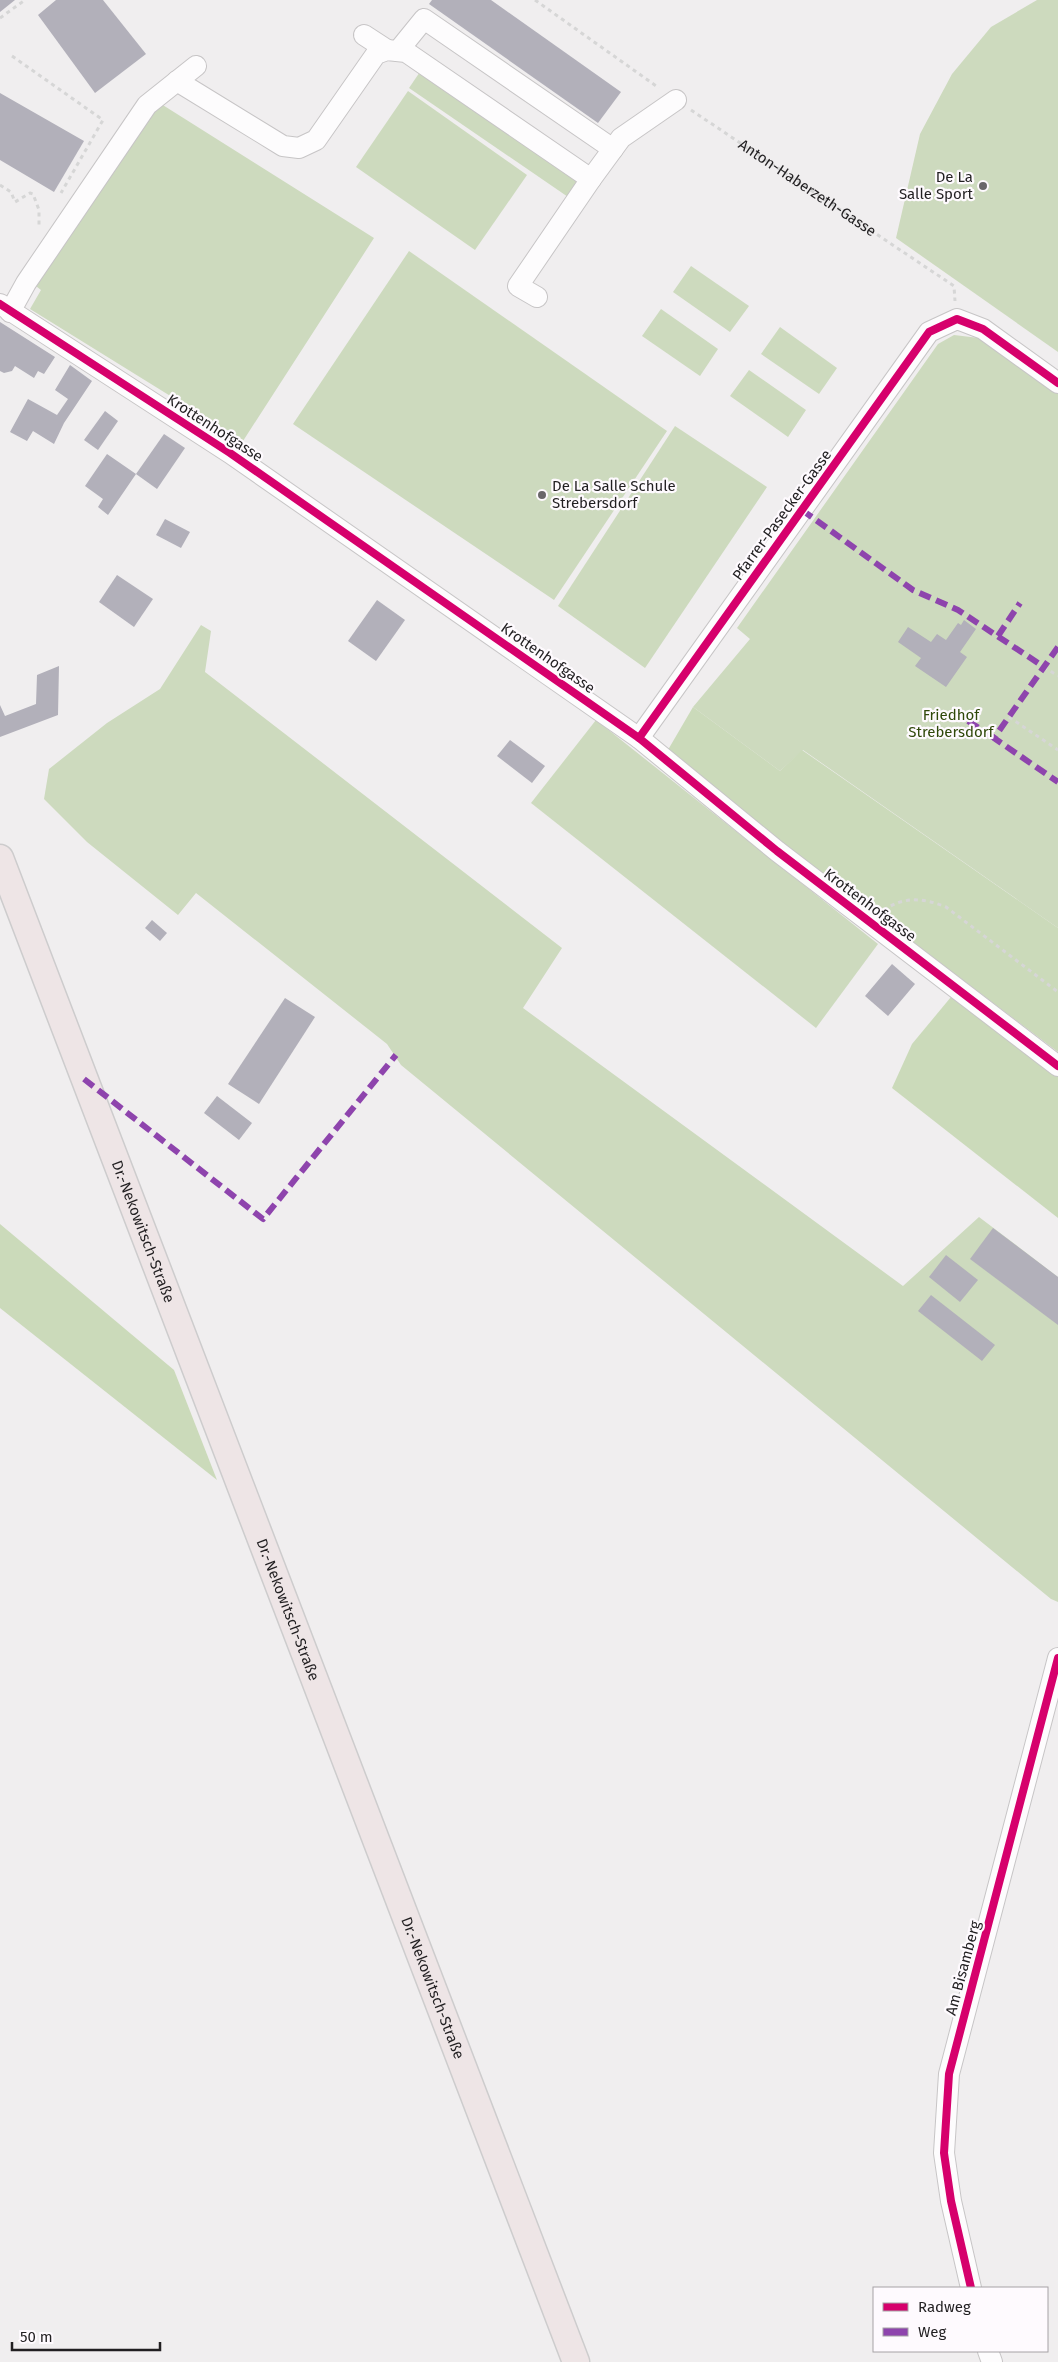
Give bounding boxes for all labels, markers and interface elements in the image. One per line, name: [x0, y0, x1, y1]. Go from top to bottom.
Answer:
street label: Anton-Haberzeth-Gasse: [735, 135, 880, 240]
place label: De La Salle Sport: [899, 168, 974, 203]
marker: De La Salle Sport: [977, 180, 989, 192]
street label: Krottenhofgasse: [164, 390, 266, 466]
street label: Pfarrer-Pasecker-Gasse: [729, 446, 835, 584]
place label: De La Salle Schule Strebersdorf: [552, 477, 676, 512]
marker: De La Salle Schule Strebersdorf: [536, 489, 548, 501]
street label: Krottenhofgasse: [498, 619, 598, 697]
park label: Friedhof Strebersdorf: [908, 706, 995, 741]
street label: Krottenhofgasse: [820, 865, 920, 945]
street label: Dr.-Nekowitsch-Straße: [108, 1158, 178, 1305]
street label: Dr.-Nekowitsch-Straße: [253, 1536, 323, 1683]
street label: Dr.-Nekowitsch-Straße: [397, 1914, 468, 2062]
street label: Am Bisamberg: [942, 1919, 984, 2017]
legend: [873, 2287, 1048, 2352]
text: Radweg: [918, 2298, 971, 2316]
scale bar: [12, 2320, 160, 2352]
text: Weg: [918, 2323, 946, 2341]
text: 50 m: [20, 2328, 53, 2346]

